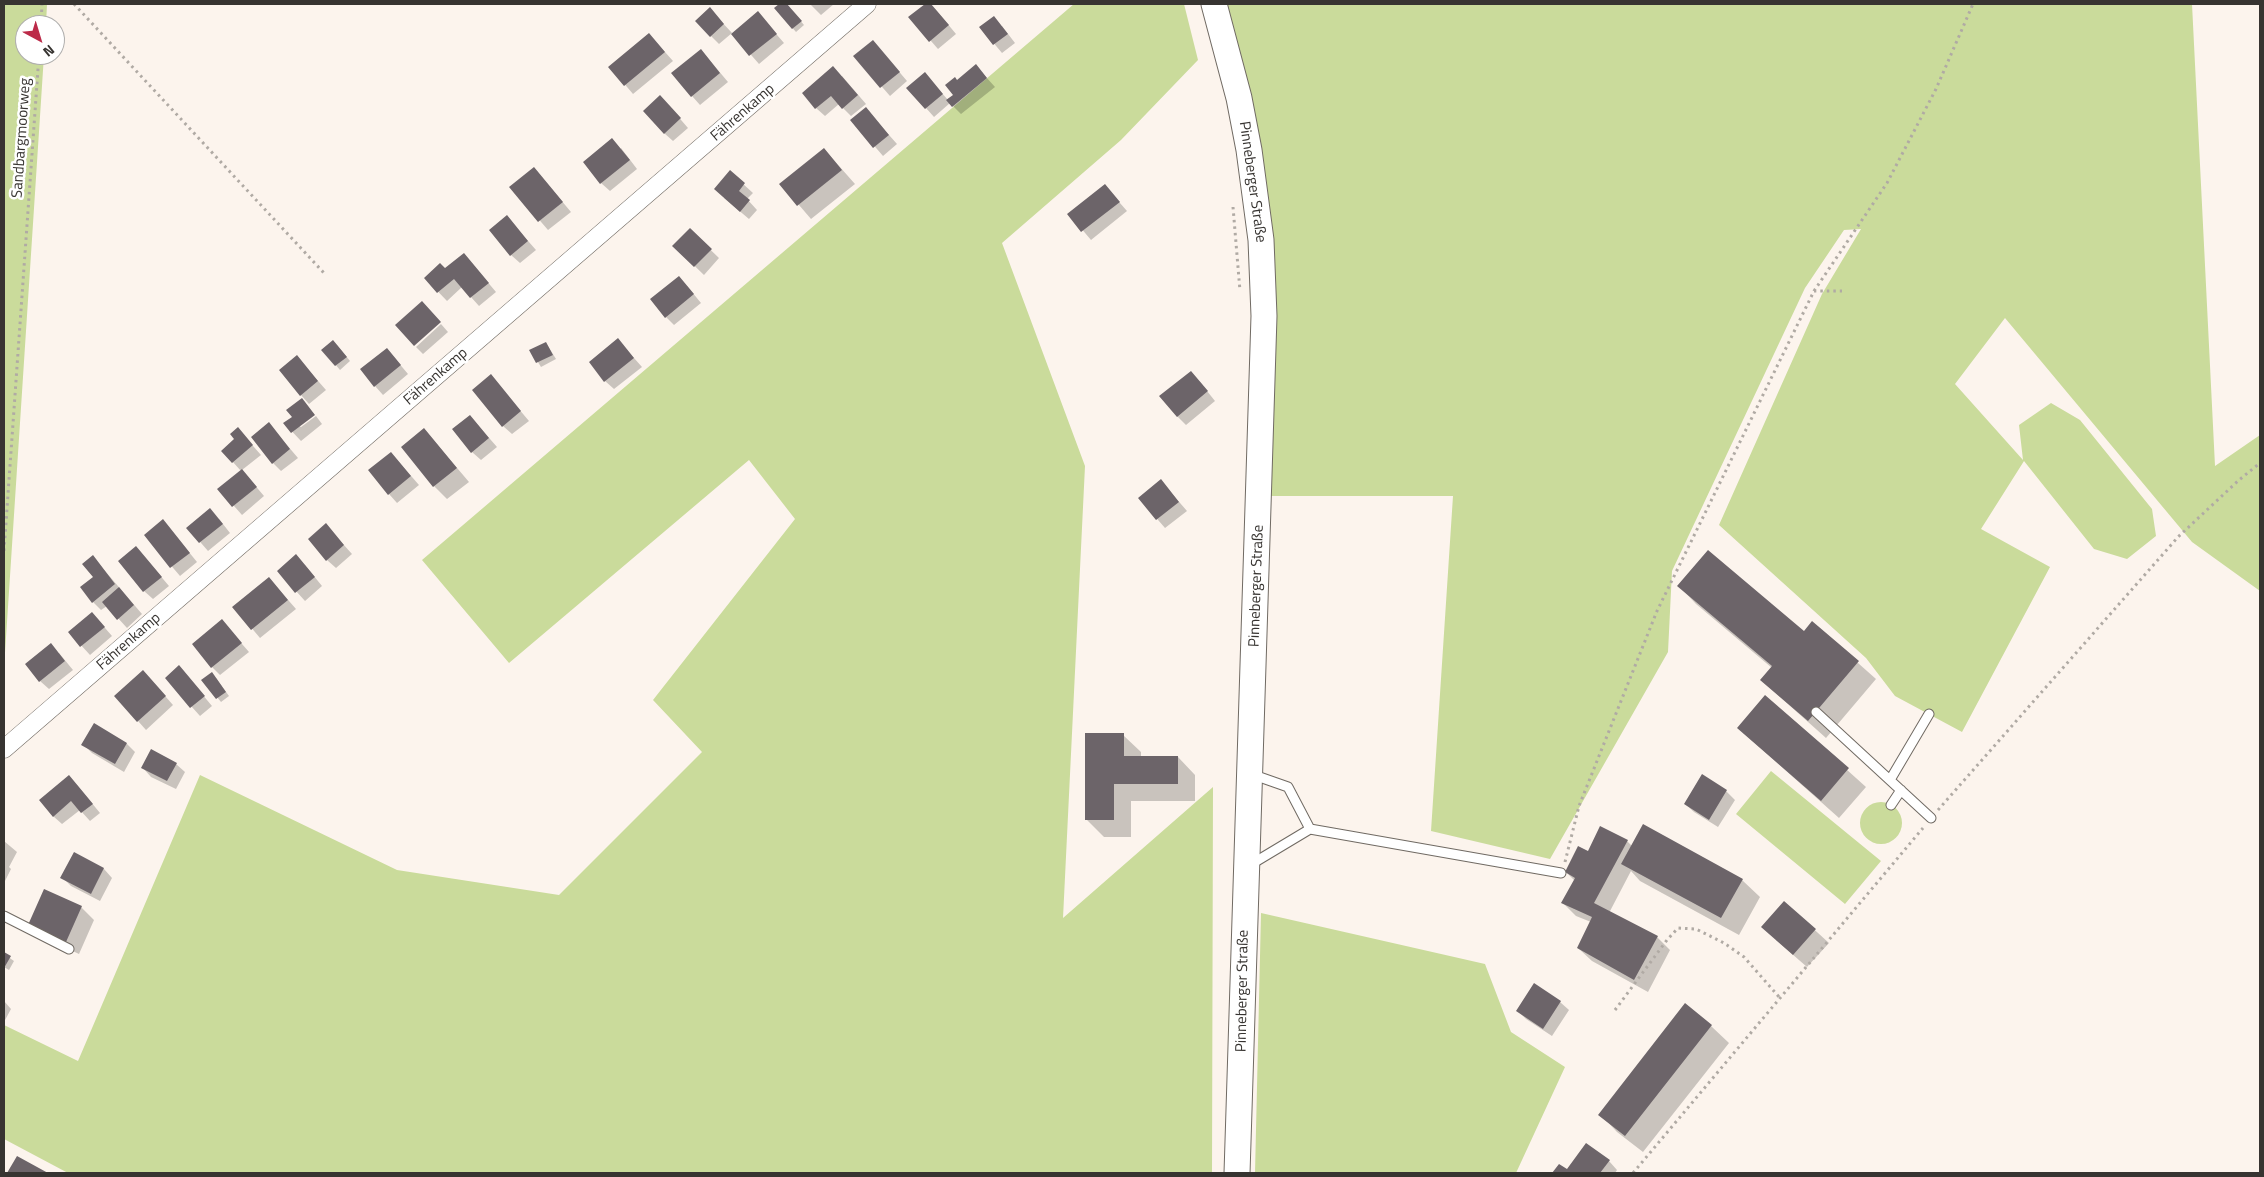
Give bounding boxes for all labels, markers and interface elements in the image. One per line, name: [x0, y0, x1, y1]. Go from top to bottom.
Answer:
north arrow: [15, 15, 65, 65]
text: N: [39, 40, 60, 62]
street label: Sandbargmoorweg: [9, 77, 35, 199]
street label: Fährenkamp: [707, 80, 779, 146]
street label: Pinneberger Straße: [1235, 120, 1269, 244]
street label: Fährenkamp: [400, 344, 472, 410]
street label: Pinneberger Straße: [1246, 525, 1268, 647]
street label: Fährenkamp: [93, 609, 165, 675]
street label: Pinneberger Straße: [1233, 930, 1253, 1052]

